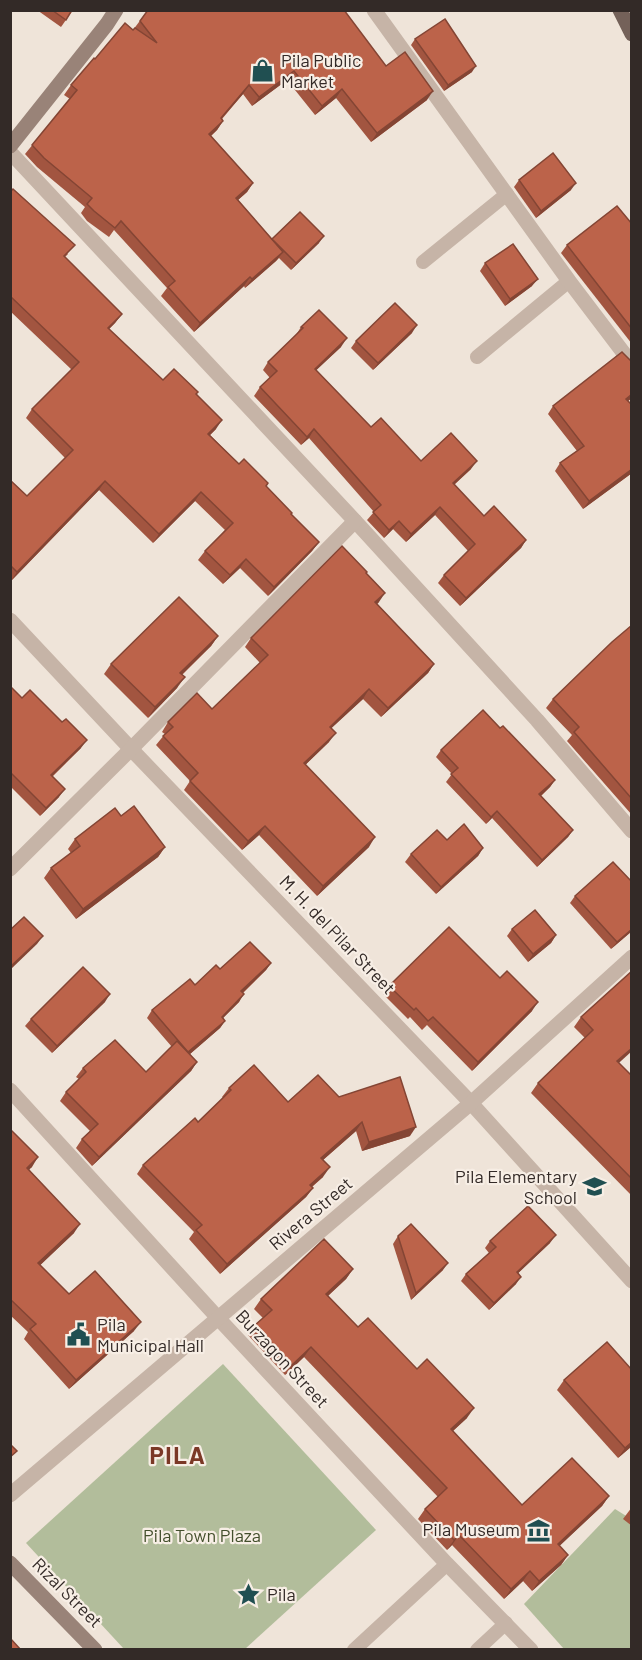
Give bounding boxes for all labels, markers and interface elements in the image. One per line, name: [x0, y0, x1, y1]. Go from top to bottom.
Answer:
place label: Pila Public Market: [281, 49, 361, 92]
shop icon: Pila Public Market: [250, 58, 276, 84]
street label: M. H. del Pilar Street: [275, 870, 400, 998]
place label: Pila Elementary School: [455, 1165, 577, 1208]
street label: Rivera Street: [264, 1172, 356, 1254]
school or university icon: Pila Elementary School: [582, 1174, 608, 1200]
street label: Burzagon Street: [232, 1305, 334, 1412]
place label: Pila Municipal Hall: [97, 1313, 204, 1356]
public building icon: Pila Municipal Hall: [66, 1322, 92, 1348]
district label: PILA: [150, 1440, 206, 1469]
museum icon: Pila Museum: [525, 1517, 551, 1543]
place label: Pila Museum: [423, 1518, 520, 1540]
park label: Pila Town Plaza: [143, 1524, 261, 1546]
street label: Rizal Street: [28, 1553, 107, 1632]
place icon: Pila: [236, 1582, 262, 1608]
place label: Pila: [267, 1583, 296, 1605]

